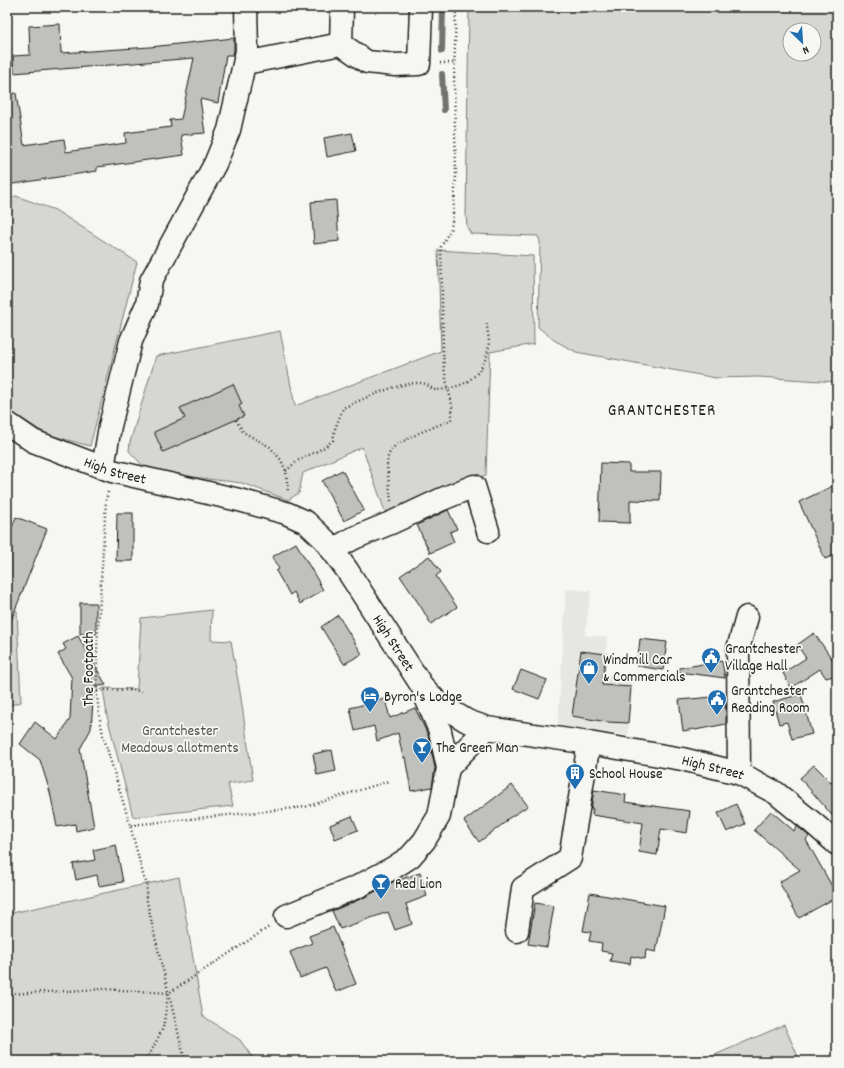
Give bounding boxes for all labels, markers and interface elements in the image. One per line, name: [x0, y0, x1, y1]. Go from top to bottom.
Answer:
north arrow: [782, 22, 822, 62]
text: N: [799, 41, 811, 58]
district label: GRANTCHESTER: [608, 400, 716, 424]
street label: High Street: [80, 452, 148, 492]
street label: High Street: [366, 611, 419, 677]
street label: The Footpath: [79, 631, 101, 706]
place label: Grantchester Village Hall: [725, 639, 802, 678]
public building icon: Grantchester Village Hall: [700, 646, 722, 674]
place label: Windmill Car & Commercials: [603, 650, 686, 689]
shop icon: Windmill Car & Commercials: [578, 657, 600, 685]
place label: Grantchester Reading Room: [731, 681, 810, 720]
hotel icon: Byron's Lodge: [359, 685, 381, 713]
place label: Byron's Lodge: [384, 687, 462, 709]
public building icon: Grantchester Reading Room: [706, 688, 728, 716]
park label: Grantchester Meadows allotments: [121, 721, 239, 760]
bar icon: The Green Man: [411, 736, 433, 764]
place label: The Green Man: [436, 738, 518, 760]
street label: High Street: [679, 750, 748, 787]
building icon: School House: [564, 762, 586, 790]
place label: School House: [589, 764, 663, 786]
bar icon: Red Lion: [370, 872, 392, 900]
place label: Red Lion: [395, 874, 442, 896]

